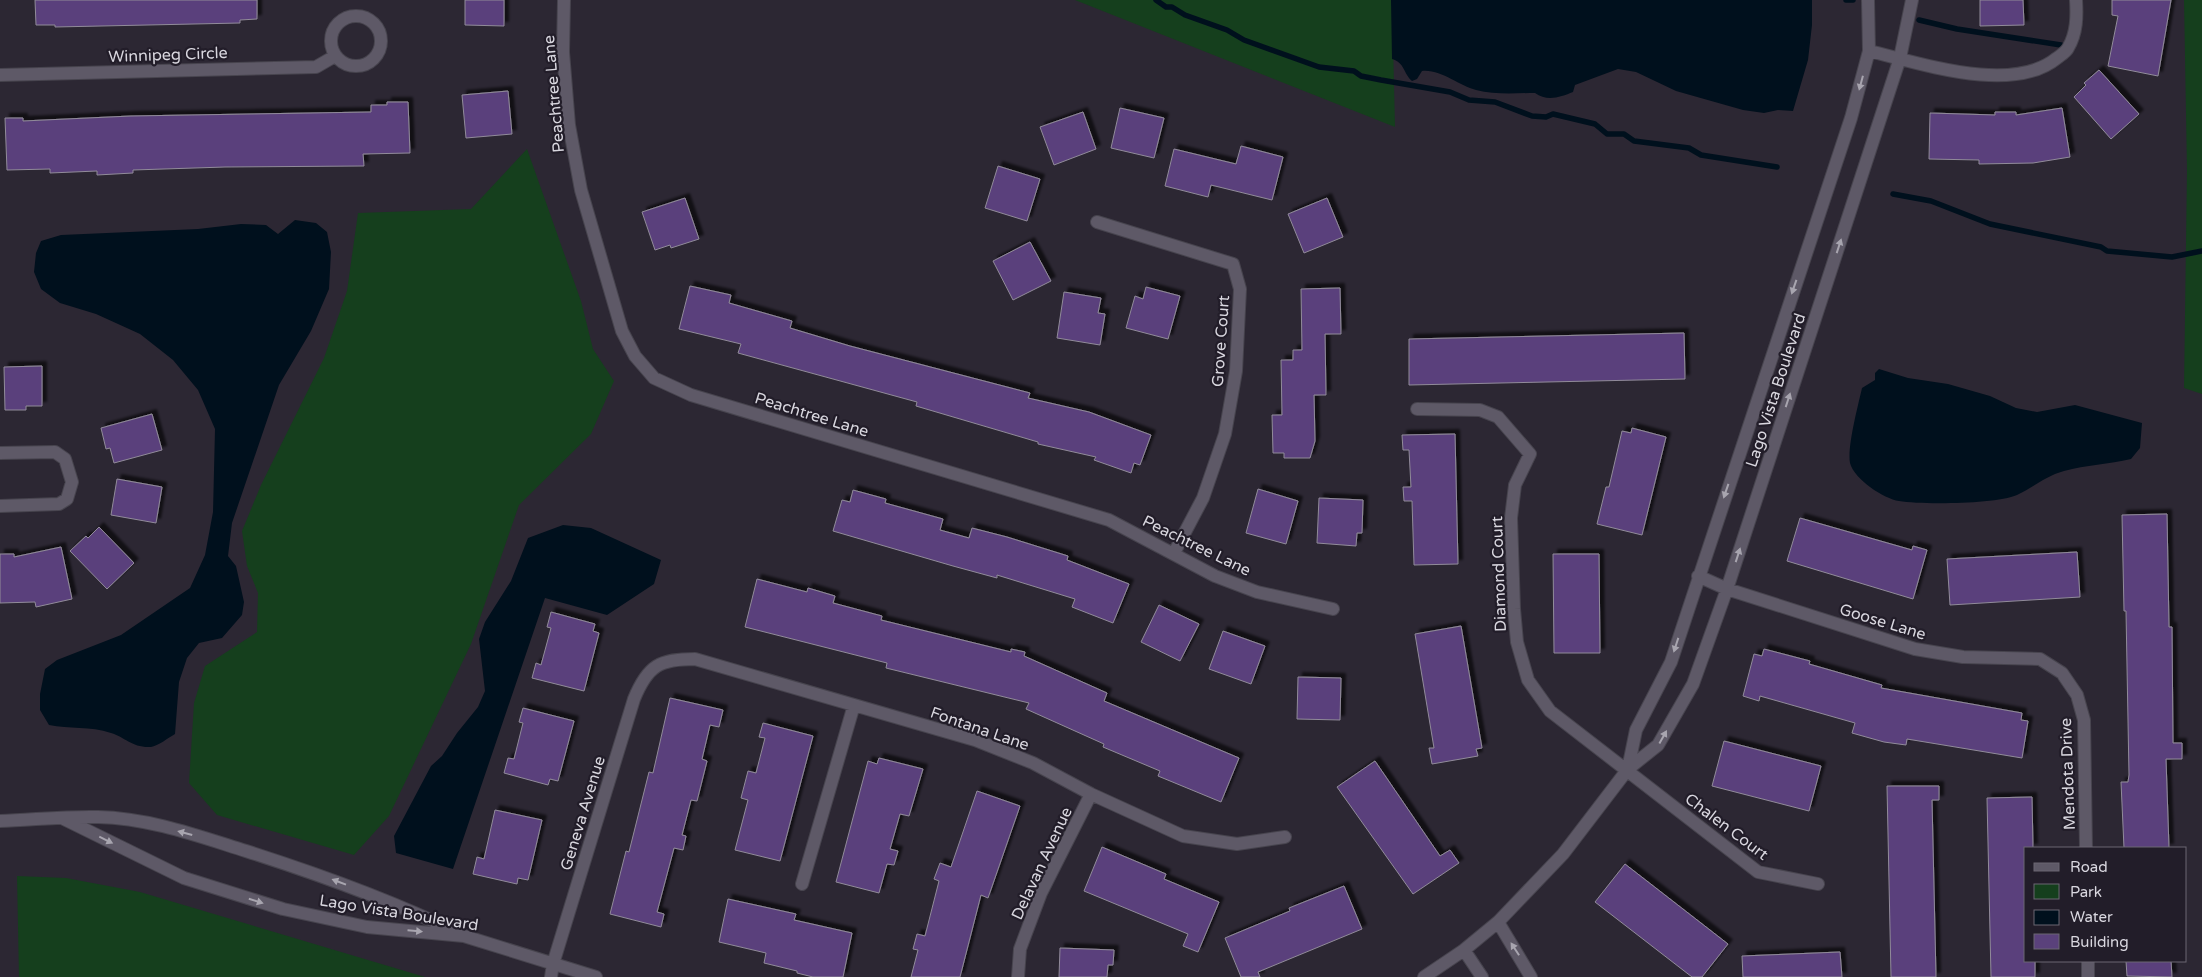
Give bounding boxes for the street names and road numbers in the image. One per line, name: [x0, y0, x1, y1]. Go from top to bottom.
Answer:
street label: Peachtree Lane: [539, 34, 569, 154]
street label: Winnipeg Circle: [108, 43, 228, 67]
street label: Grove Court: [1208, 295, 1234, 388]
street label: Lago Vista Boulevard: [1742, 311, 1810, 470]
street label: Peachtree Lane: [752, 388, 871, 442]
street label: Peachtree Lane: [1139, 511, 1254, 581]
street label: Diamond Court: [1487, 516, 1511, 632]
street label: Goose Lane: [1837, 599, 1928, 645]
street label: Fontana Lane: [928, 703, 1032, 755]
street label: Mendota Drive: [2056, 717, 2080, 831]
street label: Geneva Avenue: [556, 754, 610, 873]
street label: Chalen Court: [1681, 789, 1772, 865]
street label: Delavan Avenue: [1007, 804, 1077, 923]
street label: Lago Vista Boulevard: [318, 891, 480, 935]

